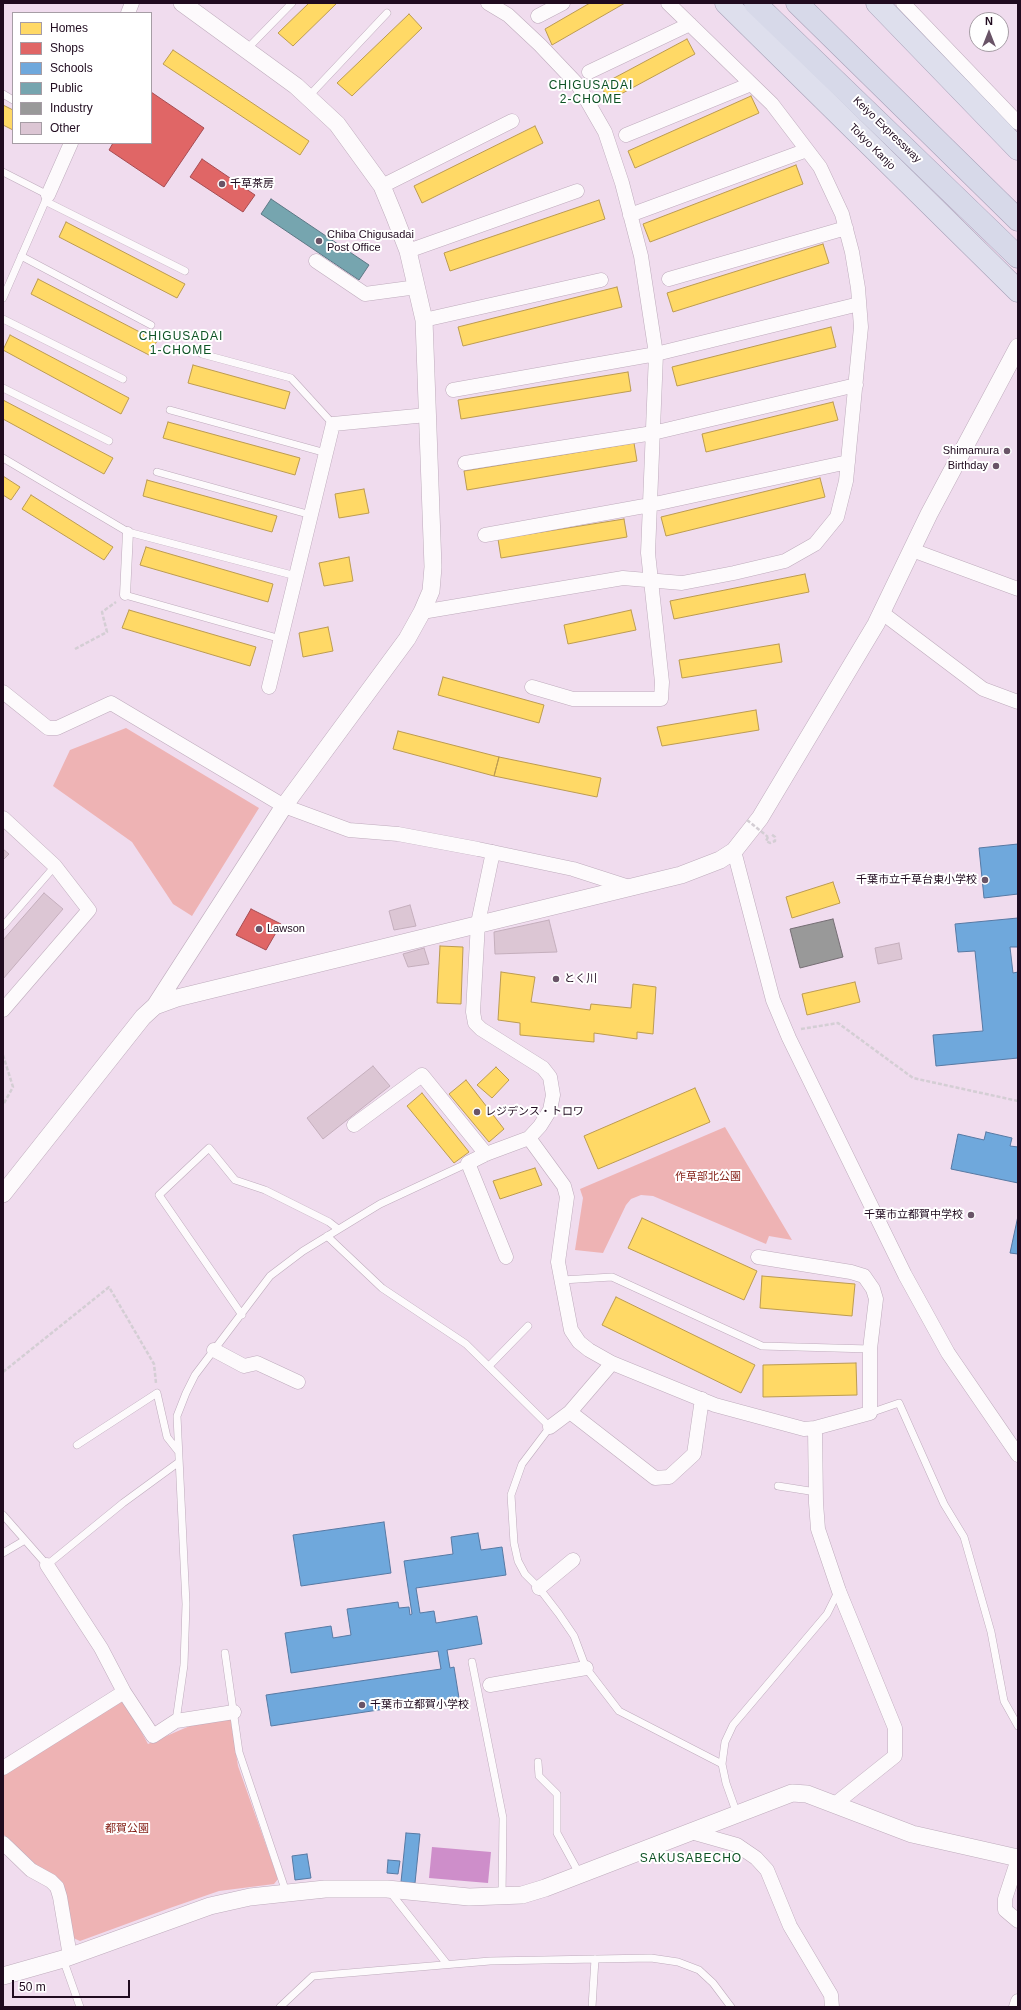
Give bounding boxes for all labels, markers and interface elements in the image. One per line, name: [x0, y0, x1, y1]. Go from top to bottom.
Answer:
legend: [12, 12, 152, 144]
north arrow: [969, 12, 1009, 52]
text: N: [985, 15, 993, 27]
text: Homes: [50, 21, 88, 35]
text: Shops: [50, 41, 84, 55]
text: Schools: [50, 61, 93, 75]
district label: CHIGUSADAI 2-CHOME: [549, 79, 633, 107]
text: Public: [50, 81, 83, 95]
street label: Keiyo Expressway: [850, 94, 924, 166]
text: Industry: [50, 101, 93, 115]
text: Other: [50, 121, 80, 135]
street label: Tokyo Kanjo: [846, 121, 898, 173]
place label: 千草茶房: [230, 177, 274, 191]
marker: 千草茶房: [217, 179, 227, 189]
place label: Chiba Chigusadai Post Office: [327, 228, 414, 254]
marker: Chiba Chigusadai Post Office: [314, 236, 324, 246]
district label: CHIGUSADAI 1-CHOME: [139, 330, 223, 358]
place label: Shimamura: [943, 444, 999, 458]
marker: Shimamura: [1002, 446, 1012, 456]
place label: Birthday: [948, 459, 988, 473]
marker: Birthday: [991, 461, 1001, 471]
place label: 千葉市立千草台東小学校: [856, 873, 977, 887]
marker: 千葉市立千草台東小学校: [980, 875, 990, 885]
place label: Lawson: [267, 922, 305, 936]
marker: Lawson: [254, 924, 264, 934]
place label: とく川: [564, 972, 597, 986]
marker: とく川: [551, 974, 561, 984]
place label: レジデンス・トロワ: [485, 1105, 584, 1119]
marker: レジデンス・トロワ: [472, 1107, 482, 1117]
park label: 作草部北公園: [675, 1170, 741, 1184]
place label: 千葉市立都賀中学校: [864, 1208, 963, 1222]
marker: 千葉市立都賀中学校: [966, 1210, 976, 1220]
place label: 千葉市立都賀小学校: [370, 1698, 469, 1712]
marker: 千葉市立都賀小学校: [357, 1700, 367, 1710]
park label: 都賀公園: [105, 1822, 149, 1836]
district label: SAKUSABECHO: [640, 1852, 742, 1866]
scale bar: [14, 1972, 132, 1998]
text: 50 m: [19, 1980, 46, 1994]

